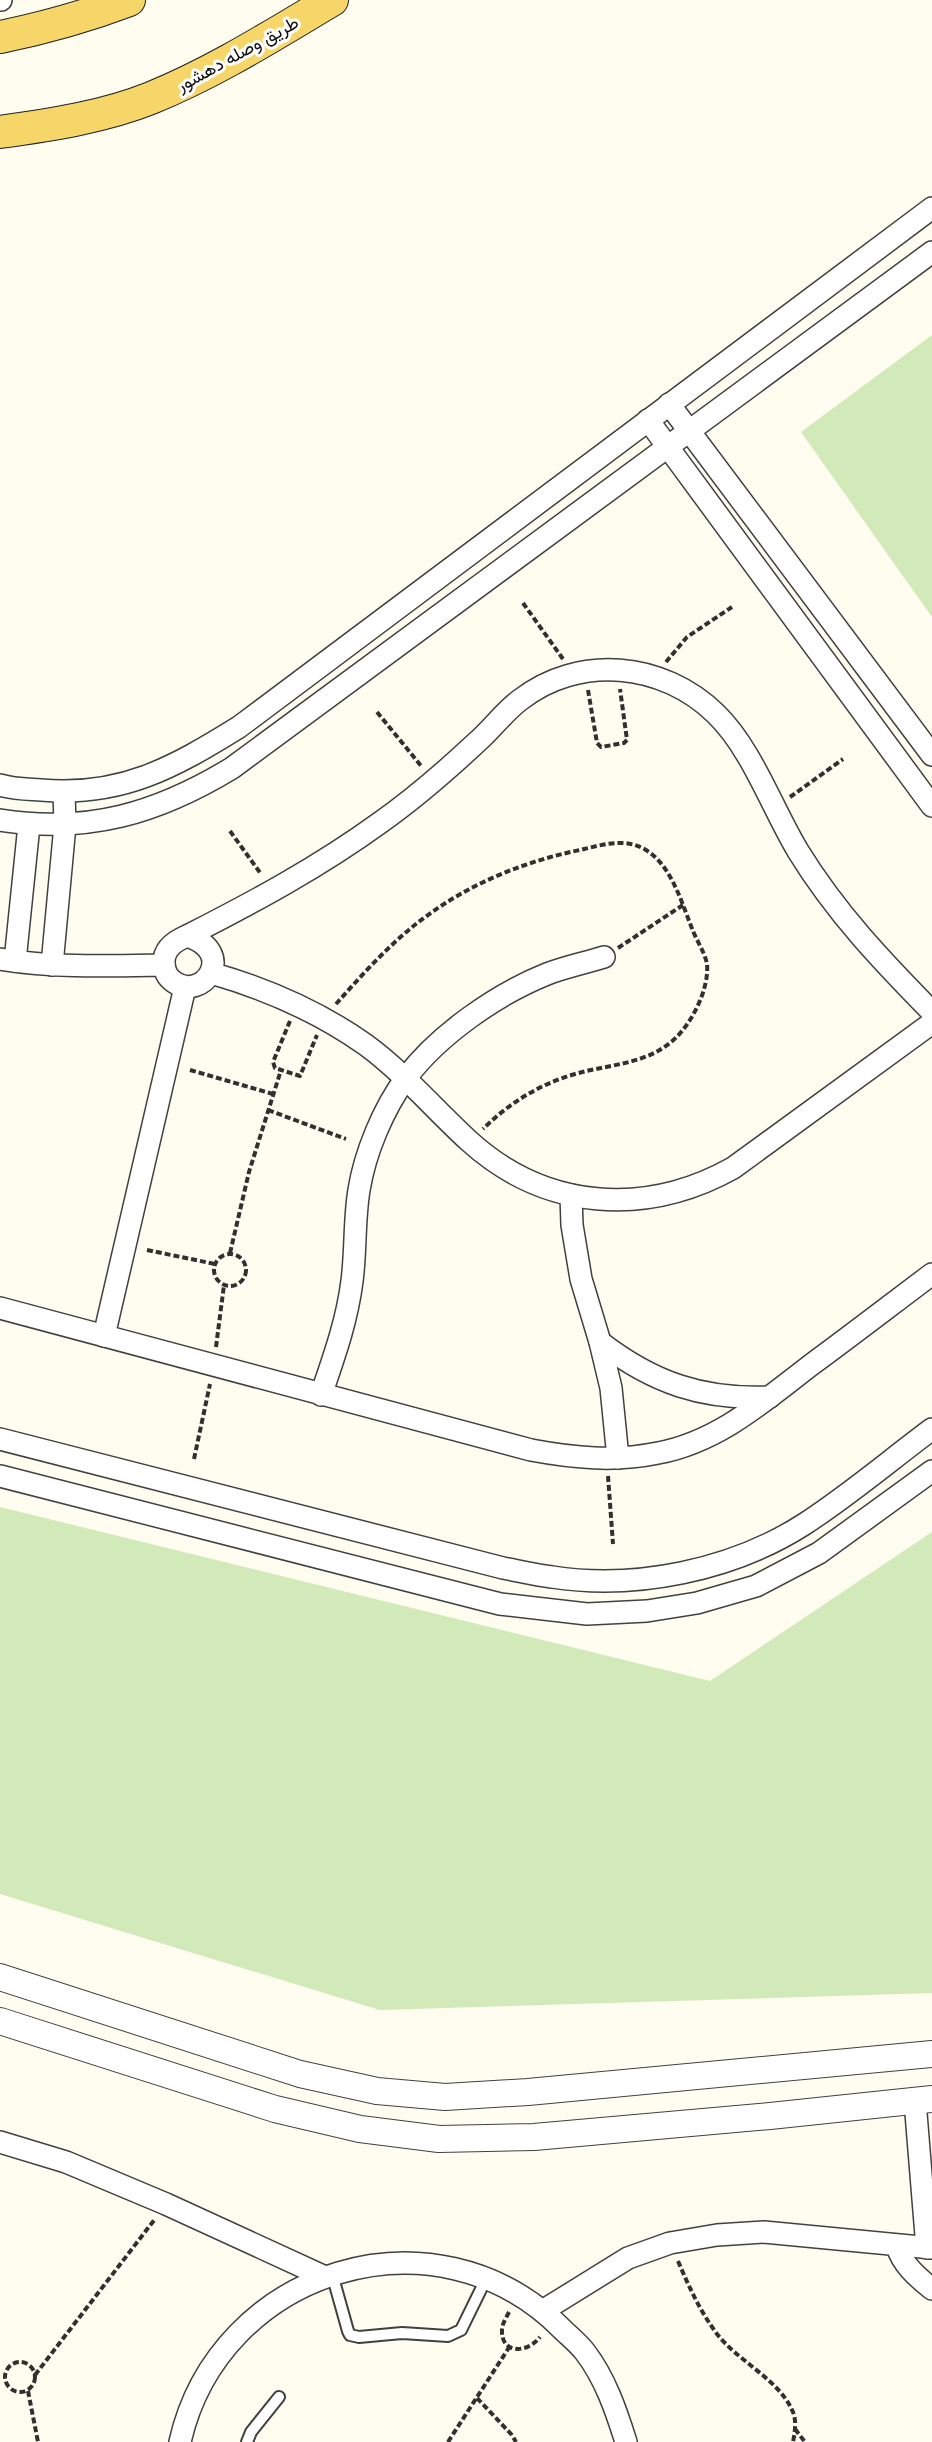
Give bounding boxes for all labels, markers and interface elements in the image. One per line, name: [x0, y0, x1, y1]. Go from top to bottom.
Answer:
street label: طريق وصله دهشور: [171, 10, 302, 97]

